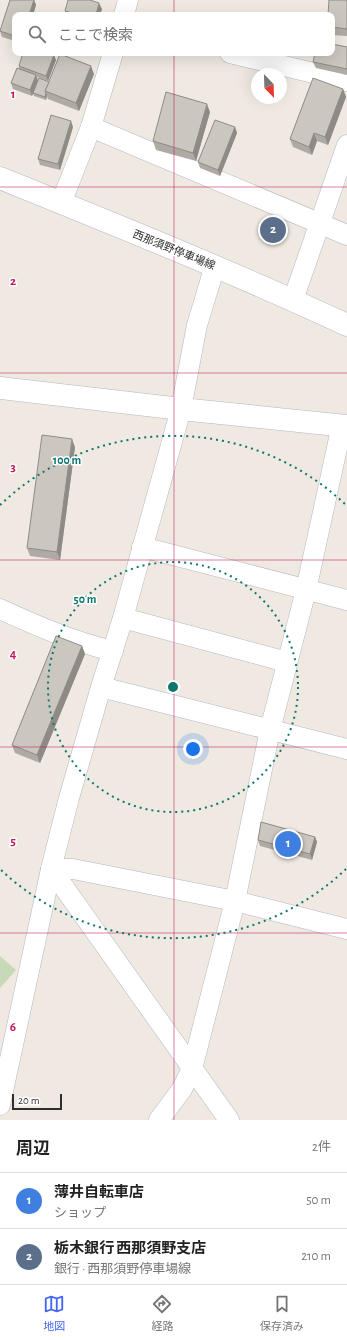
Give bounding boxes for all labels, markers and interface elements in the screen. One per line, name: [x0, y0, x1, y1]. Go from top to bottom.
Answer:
search box: [12, 12, 335, 56]
icon: search: [26, 23, 48, 45]
text: ここで検索: [58, 28, 133, 43]
north arrow: [251, 68, 287, 104]
text: 1: [11, 88, 15, 101]
pin: 2: [260, 215, 286, 245]
street label: 西那須野停車場線: [131, 227, 217, 272]
text: 2: [10, 275, 16, 288]
text: 100 m: [53, 454, 81, 466]
text: 3: [10, 461, 16, 474]
text: 50 m: [74, 593, 97, 605]
text: 4: [10, 648, 17, 661]
centre of rings: [166, 680, 180, 694]
your location: [183, 739, 203, 759]
pin: 1: [275, 829, 301, 859]
text: 5: [10, 835, 16, 848]
text: 6: [10, 1021, 16, 1034]
scale bar: [12, 1092, 62, 1111]
text: 20 m: [18, 1095, 39, 1106]
text: 周辺: [16, 1140, 50, 1157]
text: 2件: [312, 1141, 331, 1154]
text: 薄井自転車店: [54, 1185, 144, 1200]
text: 1: [27, 1194, 31, 1207]
text: 50 m: [306, 1194, 331, 1207]
text: ショップ: [54, 1207, 106, 1220]
text: 栃木銀行 西那須野支店: [54, 1241, 206, 1256]
text: 2: [26, 1250, 32, 1263]
text: 210 m: [301, 1250, 331, 1263]
text: 銀行 · 西那須野停車場線: [54, 1263, 191, 1276]
tab: 地図: [43, 1293, 65, 1333]
tab: 経路: [151, 1293, 173, 1333]
tab: 保存済み: [260, 1293, 304, 1333]

